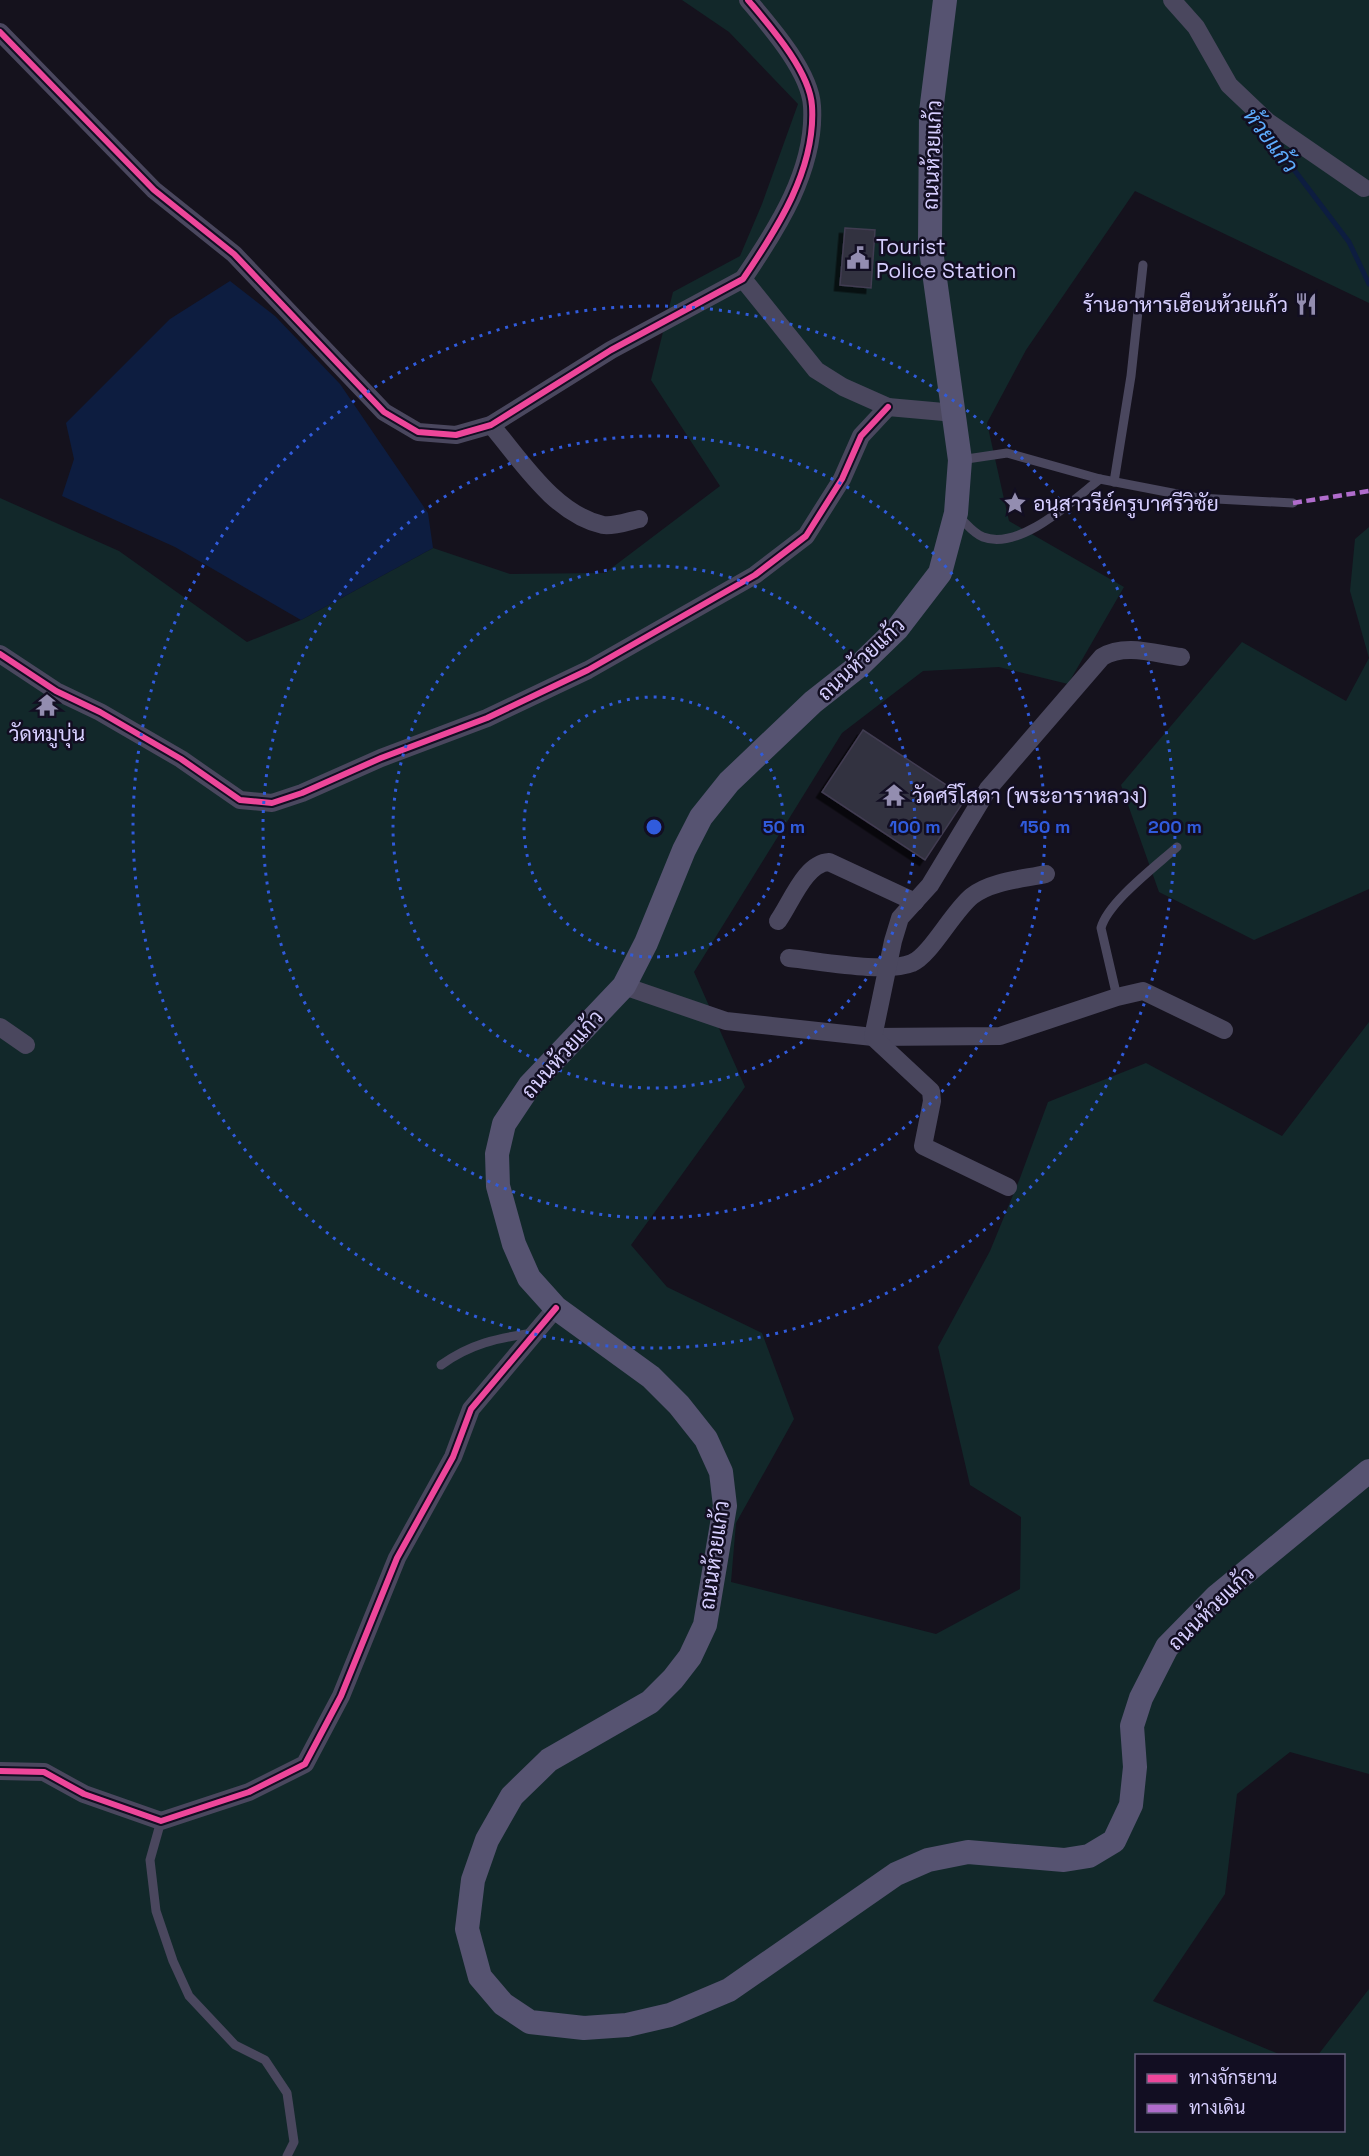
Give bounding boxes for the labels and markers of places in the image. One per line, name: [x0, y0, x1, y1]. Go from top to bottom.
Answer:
place label: Tourist Police Station: [876, 233, 1016, 284]
public building icon: Tourist Police Station: [845, 245, 871, 271]
place label: ร้านอาหารเฮือนห้วยแก้ว: [1083, 291, 1288, 318]
restaurant icon: ร้านอาหารเฮือนห้วยแก้ว: [1293, 291, 1319, 317]
place icon: อนุสาวรีย์ครูบาศรีวิชัย: [1002, 490, 1028, 516]
place label: อนุสาวรีย์ครูบาศรีวิชัย: [1033, 490, 1219, 519]
temple icon: วัดหมูบุ่น: [34, 692, 60, 718]
place label: วัดหมูบุ่น: [9, 720, 85, 749]
temple icon: วัดศรีโสดา (พระอาราหลวง): [881, 782, 907, 808]
place label: วัดศรีโสดา (พระอาราหลวง): [912, 782, 1147, 809]
centre of rings: [644, 817, 664, 837]

